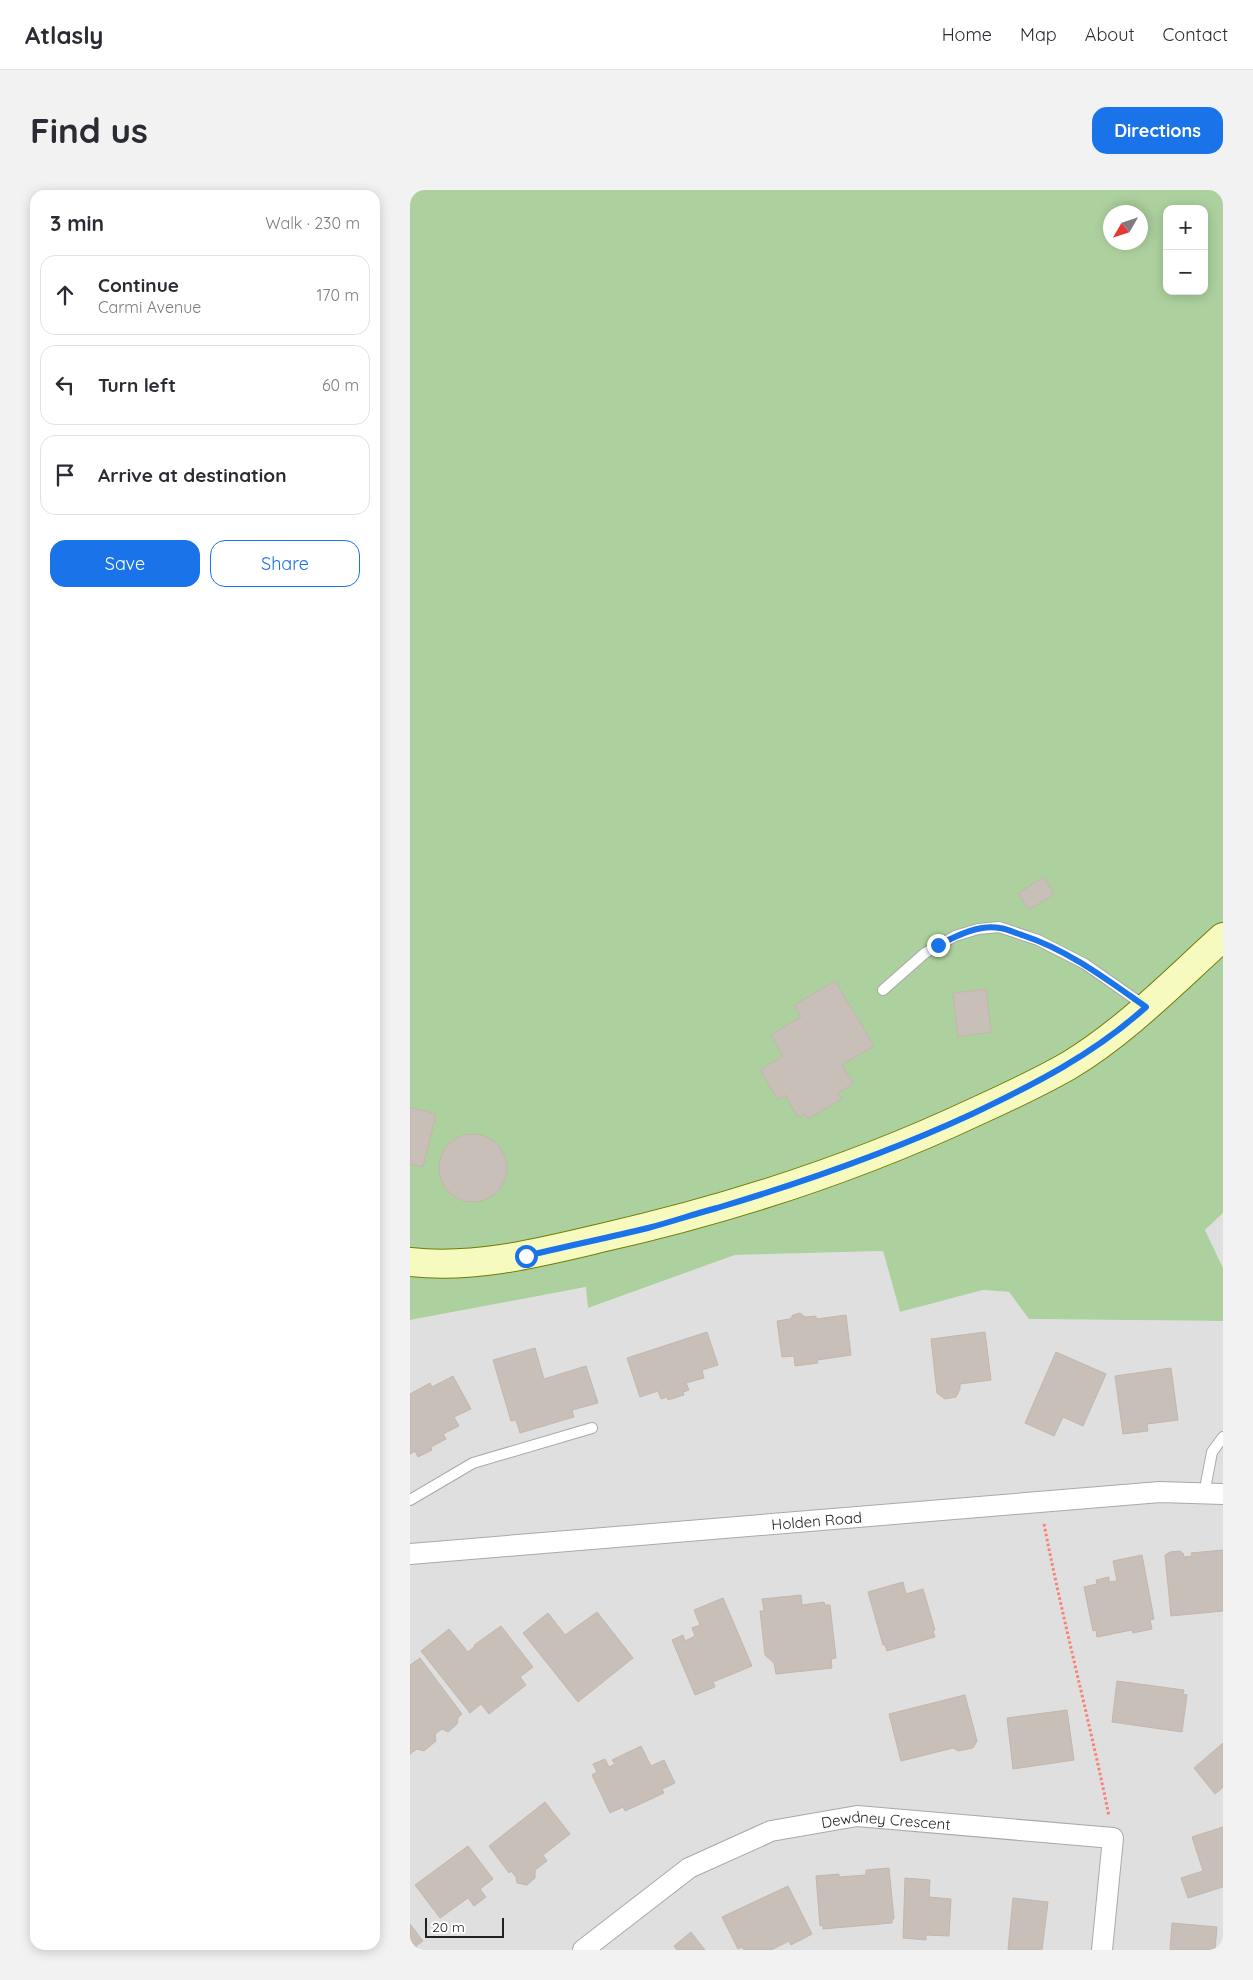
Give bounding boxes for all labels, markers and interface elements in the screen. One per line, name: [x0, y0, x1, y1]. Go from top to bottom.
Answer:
text: Atlasly: [25, 20, 103, 50]
text: Home: [942, 23, 992, 46]
text: Map: [1020, 23, 1057, 46]
text: About: [1085, 23, 1135, 46]
text: Contact: [1163, 23, 1228, 46]
button: Directions: [1092, 107, 1223, 154]
text: Find us: [30, 108, 148, 152]
north arrow: [1103, 205, 1148, 250]
map controls: [1163, 205, 1208, 295]
button: +: [1163, 205, 1208, 250]
text: 3 min: [50, 210, 104, 236]
text: Walk · 230 m: [265, 213, 360, 233]
button: −: [1163, 250, 1208, 295]
text: Continue: [98, 273, 179, 297]
icon: ahead: [51, 281, 79, 309]
text: 170 m: [316, 285, 359, 305]
text: Carmi Avenue: [98, 297, 201, 317]
icon: left: [51, 371, 79, 399]
text: Turn left: [98, 373, 176, 397]
text: 60 m: [322, 375, 359, 395]
icon: arrive: [51, 461, 79, 489]
text: Arrive at destination: [98, 463, 287, 487]
button: Save: [50, 540, 200, 587]
button: Share: [210, 540, 360, 587]
route end: [927, 934, 950, 957]
route start: [515, 1245, 538, 1268]
street label: Holden Road: [771, 1507, 863, 1534]
street label: Dewdney Crescent: [819, 1806, 951, 1834]
scale bar: [425, 1915, 504, 1938]
text: 20 m: [432, 1918, 465, 1936]

